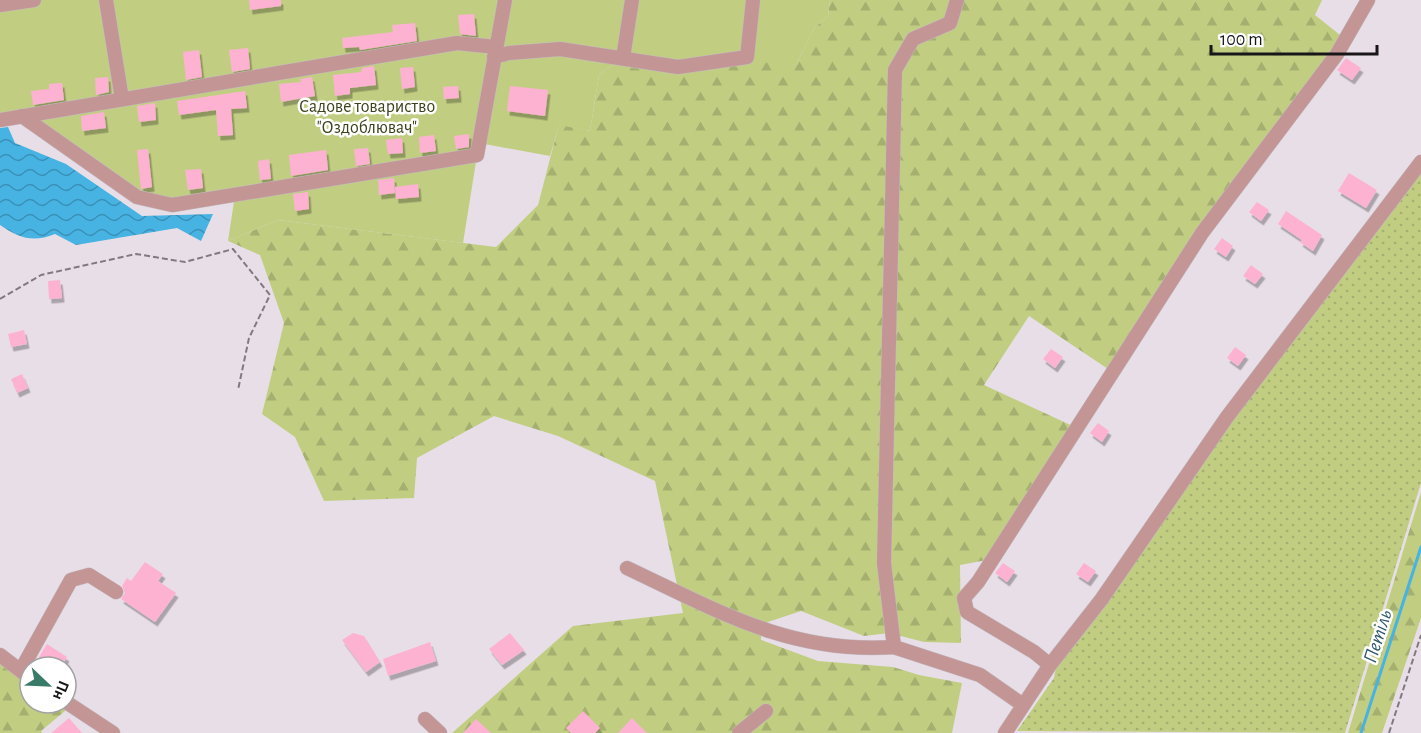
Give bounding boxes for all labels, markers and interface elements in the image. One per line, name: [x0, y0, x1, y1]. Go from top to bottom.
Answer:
scale bar: [1211, 18, 1378, 56]
text: 100 m: [1220, 31, 1263, 49]
park label: Садове товариство "Оздоблювач": [299, 98, 435, 137]
water label: Петіль: [1360, 607, 1396, 665]
north arrow: [18, 655, 78, 715]
text: Пн: [50, 678, 72, 703]

